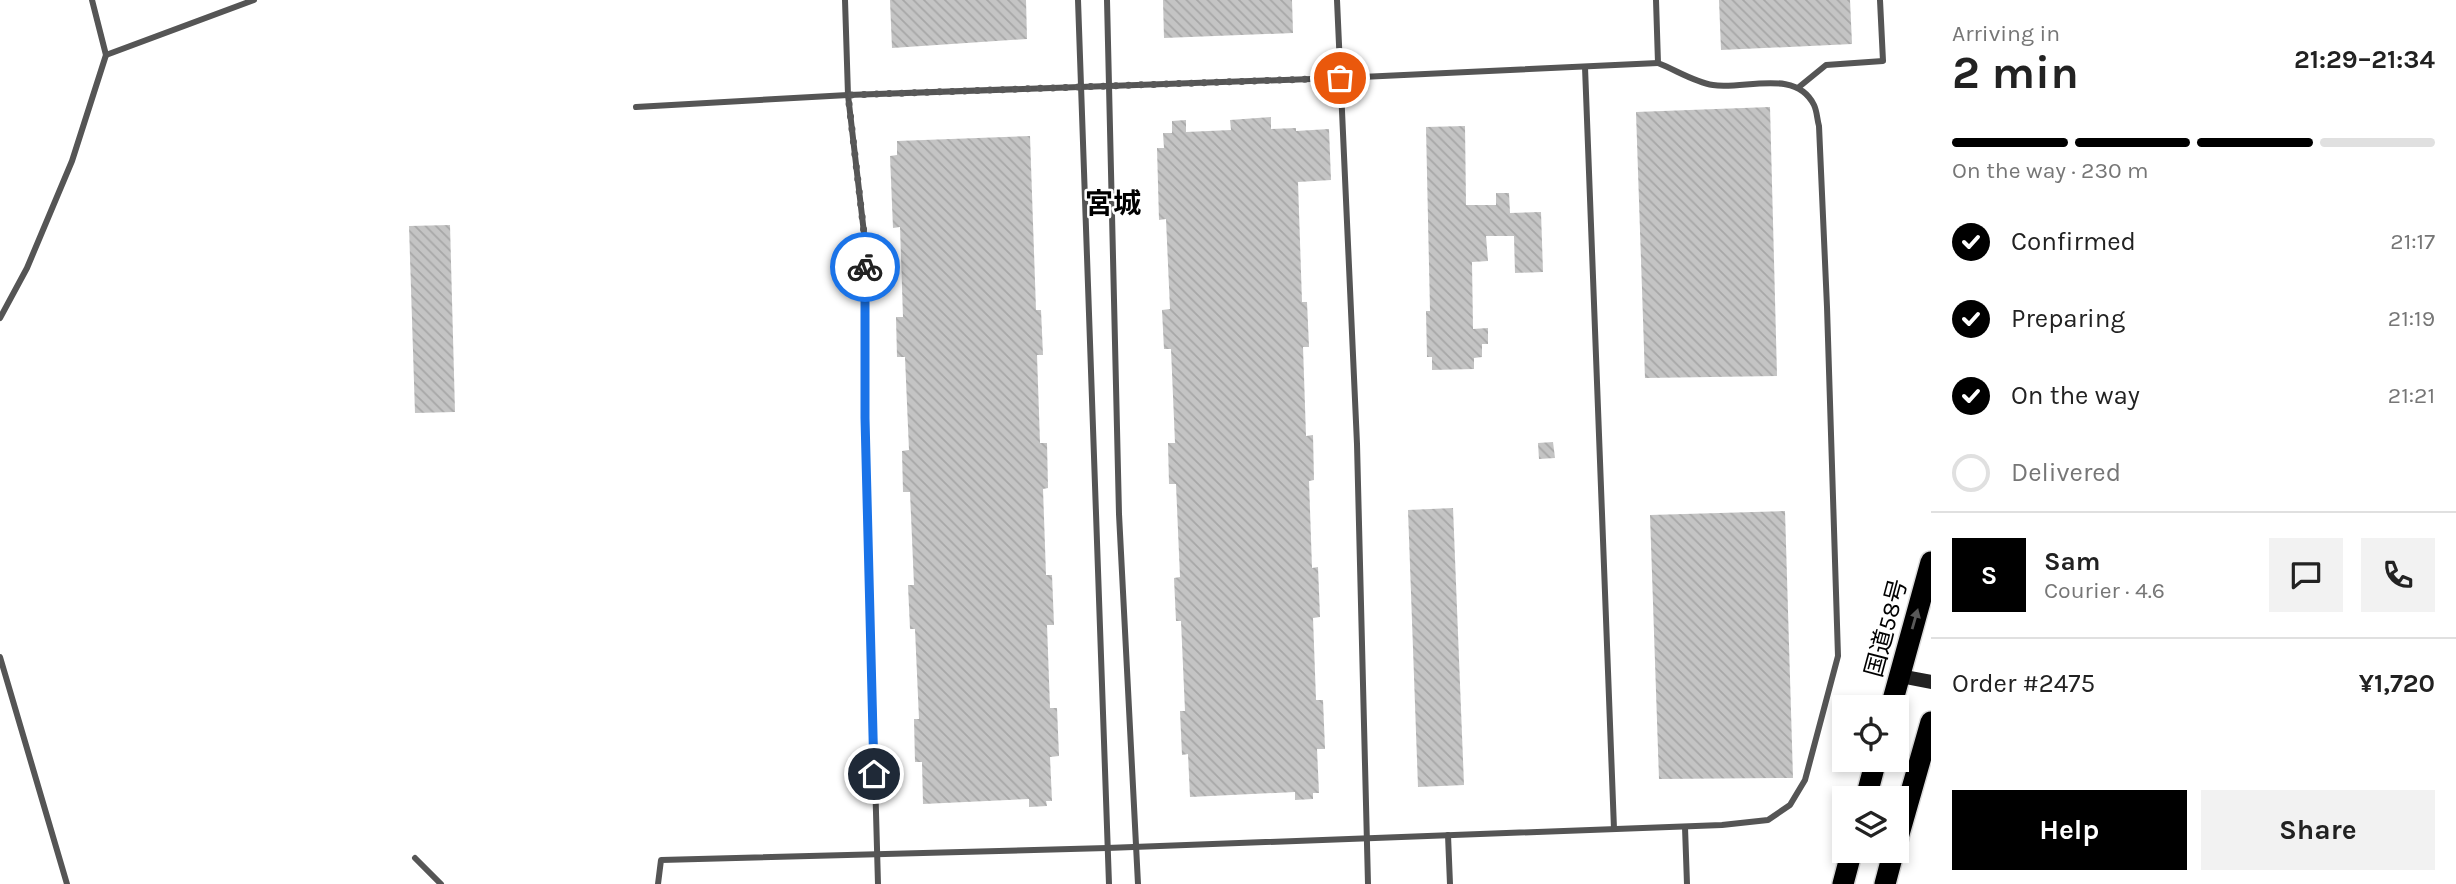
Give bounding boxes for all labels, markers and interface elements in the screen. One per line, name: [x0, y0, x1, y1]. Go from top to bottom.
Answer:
text: Arriving in: [1952, 20, 2060, 47]
text: 21:29–21:34: [2294, 44, 2435, 75]
text: 2 min: [1952, 46, 2079, 100]
pin: [1310, 48, 1370, 108]
icon: bag: [1321, 59, 1359, 97]
text: On the way · 230 m: [1952, 157, 2149, 184]
district label: 宮城: [1085, 187, 1141, 220]
icon: check: [1952, 223, 1990, 261]
text: Confirmed: [2011, 226, 2136, 257]
text: 21:17: [2390, 228, 2435, 255]
courier: [830, 232, 900, 302]
icon: bike: [846, 248, 884, 286]
icon: check: [1952, 300, 1990, 338]
text: Preparing: [2011, 303, 2125, 334]
text: 21:19: [2388, 305, 2435, 332]
icon: check: [1952, 377, 1990, 415]
text: On the way: [2011, 380, 2140, 411]
text: 21:21: [2388, 382, 2435, 409]
text: Delivered: [2011, 457, 2121, 488]
button: chat: [2269, 538, 2343, 612]
button: phone: [2361, 538, 2435, 612]
text: Sam: [2044, 546, 2100, 577]
text: S: [1981, 560, 1997, 591]
street label: 国道58号: [1859, 576, 1913, 680]
text: Courier · 4.6: [2044, 577, 2165, 604]
one-way arrow: [1910, 608, 1921, 630]
text: Order #2475: [1952, 668, 2095, 699]
text: ¥1,720: [2359, 668, 2435, 699]
map controls: [1832, 695, 1909, 863]
button: locate: [1832, 695, 1909, 772]
pin: [844, 744, 904, 804]
icon: home: [855, 755, 893, 793]
button: layers: [1832, 786, 1909, 863]
button: Help: [1952, 790, 2187, 870]
button: Share: [2201, 790, 2435, 870]

